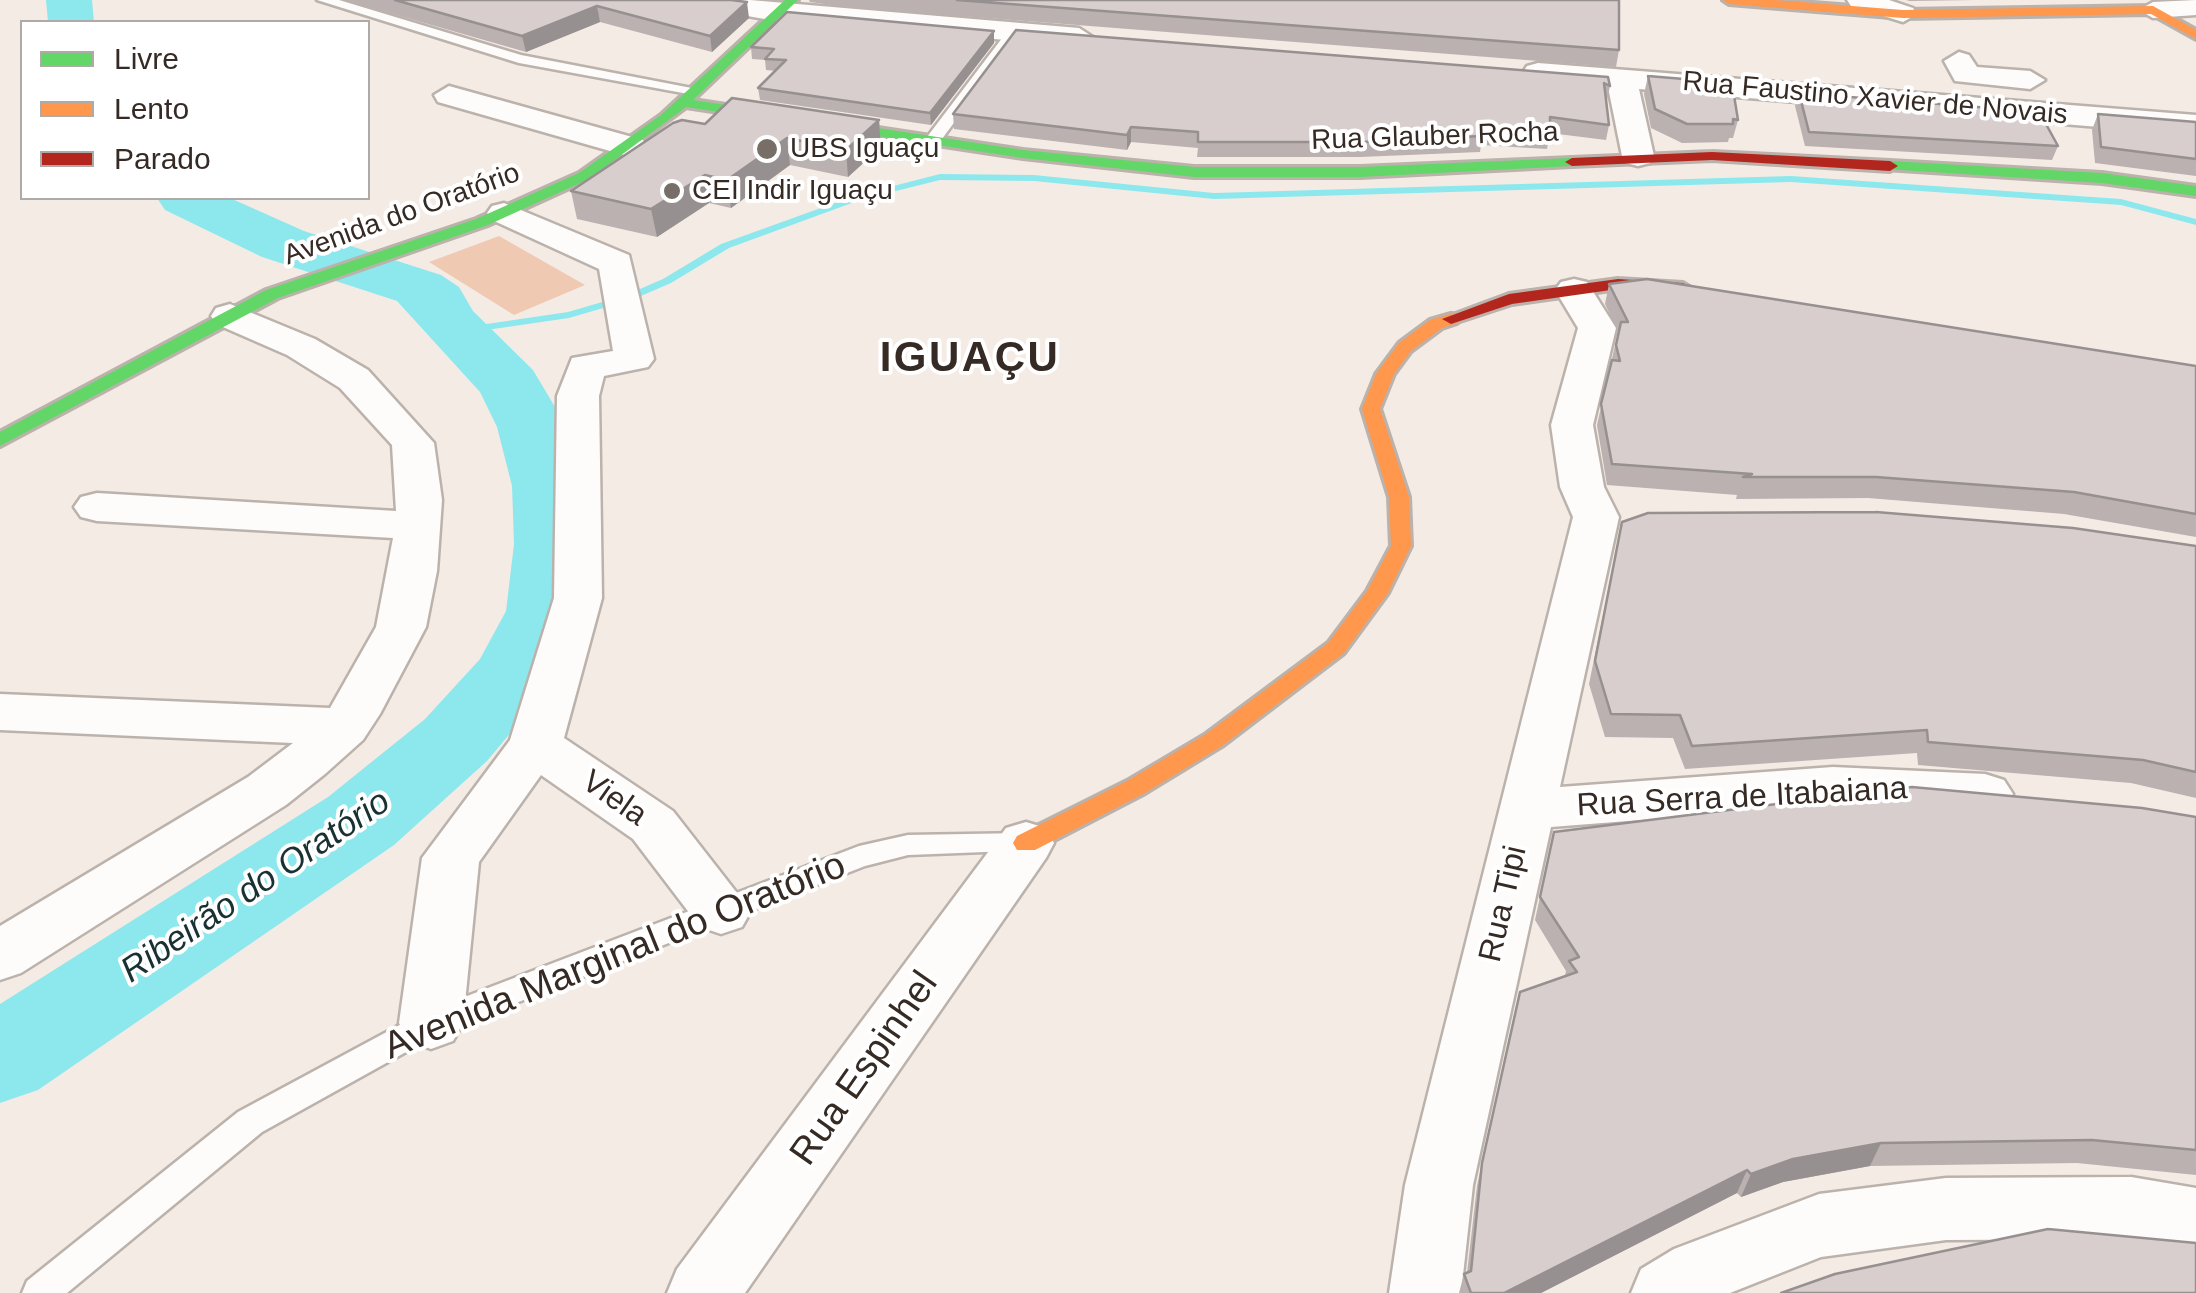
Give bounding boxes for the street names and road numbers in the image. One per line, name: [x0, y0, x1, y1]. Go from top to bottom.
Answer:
street label: Rua Faustino Xavier de Novais: [1681, 65, 2069, 133]
street label: Rua Glauber Rocha: [1311, 116, 1559, 158]
street label: Avenida do Oratório: [279, 157, 525, 273]
street label: Viela: [574, 763, 654, 835]
street label: Rua Serra de Itabaiana: [1576, 770, 1908, 826]
street label: Rua Tipi: [1472, 842, 1536, 966]
street label: Avenida Marginal do Oratório: [378, 843, 852, 1071]
street label: Rua Espinhel: [781, 963, 949, 1175]

